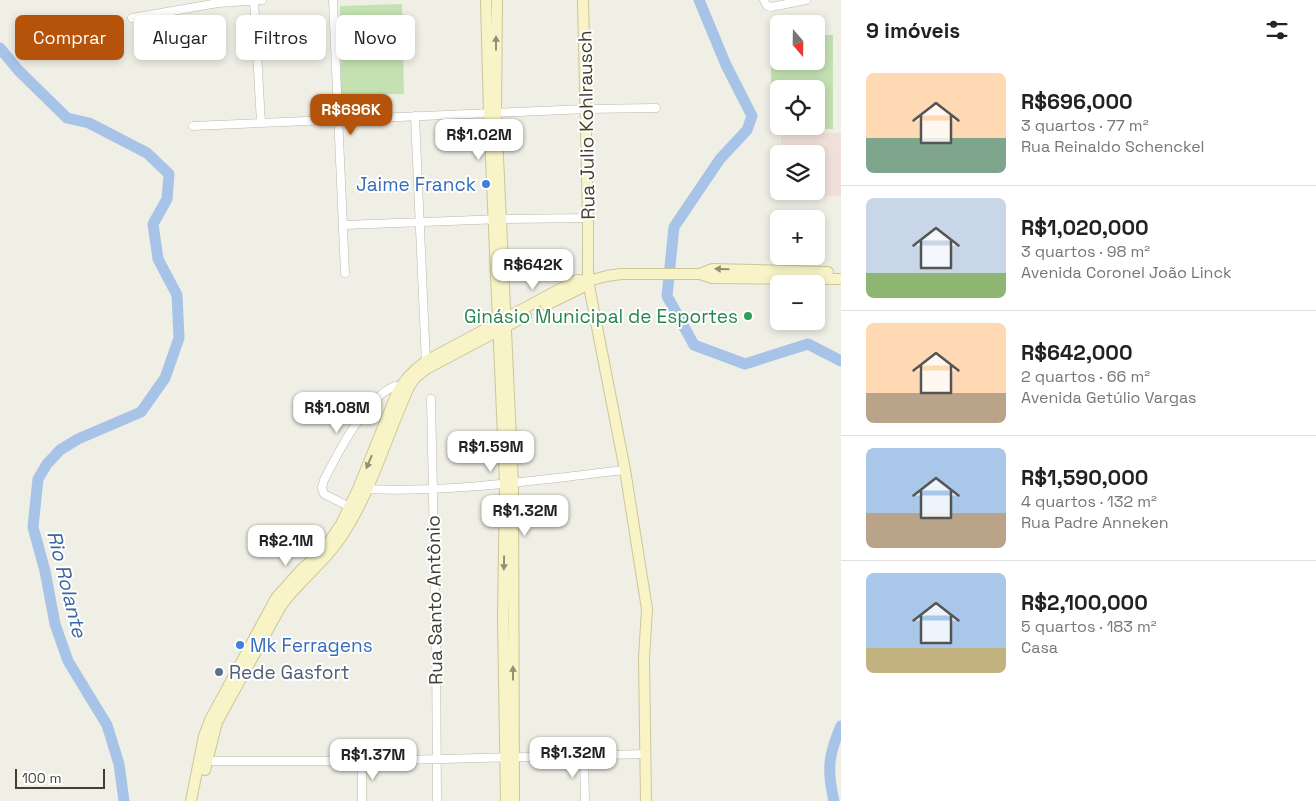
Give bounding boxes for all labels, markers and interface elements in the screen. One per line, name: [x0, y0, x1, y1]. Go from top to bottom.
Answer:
chip: Comprar: [15, 15, 124, 60]
chip: Alugar: [134, 15, 226, 60]
chip: Filtros: [236, 15, 326, 60]
chip: Novo: [336, 15, 415, 60]
north arrow: [770, 15, 825, 70]
map controls: [770, 15, 825, 330]
icon: filters: [1263, 16, 1291, 44]
text: 9 imóveis: [866, 17, 960, 44]
street label: Rua Julio Kohlrausch: [572, 30, 601, 220]
one-way arrow: [493, 35, 501, 51]
button: locate: [770, 80, 825, 135]
text: R$696,000: [1021, 88, 1133, 115]
icon: home: [906, 93, 966, 153]
pin: R$696K: [310, 94, 392, 136]
text: R$696K: [321, 99, 381, 120]
text: 3 quartos · 77 m²: [1021, 115, 1149, 136]
pin: R$1.02M: [433, 119, 525, 161]
text: R$1.02M: [446, 124, 512, 145]
text: Rua Reinaldo Schenckel: [1021, 136, 1205, 157]
button: layers: [770, 145, 825, 200]
place label: Jaime Franck: [356, 172, 476, 197]
marker: Jaime Franck: [480, 178, 492, 190]
button: +: [770, 210, 825, 265]
text: R$1,020,000: [1021, 214, 1149, 241]
icon: home: [906, 218, 966, 278]
text: 3 quartos · 98 m²: [1021, 241, 1150, 262]
pin: R$642K: [492, 248, 574, 291]
text: R$642K: [503, 254, 563, 275]
text: Avenida Coronel João Linck: [1021, 262, 1232, 283]
one-way arrow: [714, 265, 730, 273]
button: −: [770, 275, 825, 330]
place label: Ginásio Municipal de Esportes: [464, 304, 738, 329]
marker: Ginásio Municipal de Esportes: [742, 310, 754, 322]
text: R$642,000: [1021, 339, 1133, 366]
icon: home: [906, 343, 966, 403]
text: 2 quartos · 66 m²: [1021, 366, 1150, 387]
text: Avenida Getúlio Vargas: [1021, 387, 1197, 408]
pin: R$1.08M: [291, 392, 383, 434]
text: R$1.08M: [304, 397, 370, 418]
pin: R$1.59M: [445, 430, 537, 473]
text: R$1.59M: [458, 436, 524, 457]
one-way arrow: [365, 455, 373, 470]
text: R$1,590,000: [1021, 464, 1148, 491]
icon: home: [906, 468, 966, 528]
text: 4 quartos · 132 m²: [1021, 491, 1157, 512]
pin: R$1.32M: [479, 494, 571, 537]
text: R$1.32M: [492, 500, 558, 521]
text: Rua Padre Anneken: [1021, 512, 1169, 533]
street label: Rua Santo Antônio: [421, 515, 448, 685]
pin: R$2.1M: [245, 524, 327, 567]
water label: Rio Rolante: [41, 528, 93, 641]
text: R$2.1M: [259, 530, 313, 551]
one-way arrow: [500, 555, 508, 571]
text: R$2,100,000: [1021, 589, 1148, 616]
icon: home: [906, 593, 966, 653]
text: 5 quartos · 183 m²: [1021, 616, 1157, 637]
place label: Mk Ferragens: [250, 633, 373, 658]
text: Casa: [1021, 637, 1058, 658]
marker: Mk Ferragens: [234, 639, 246, 651]
place label: Rede Gasfort: [229, 660, 349, 685]
one-way arrow: [509, 664, 517, 680]
marker: Rede Gasfort: [213, 666, 225, 678]
pin: R$1.32M: [527, 736, 619, 779]
pin: R$1.37M: [327, 738, 419, 781]
text: R$1.32M: [540, 742, 606, 763]
text: R$1.37M: [341, 744, 405, 765]
scale bar: [15, 766, 105, 789]
text: 100 m: [22, 769, 61, 787]

